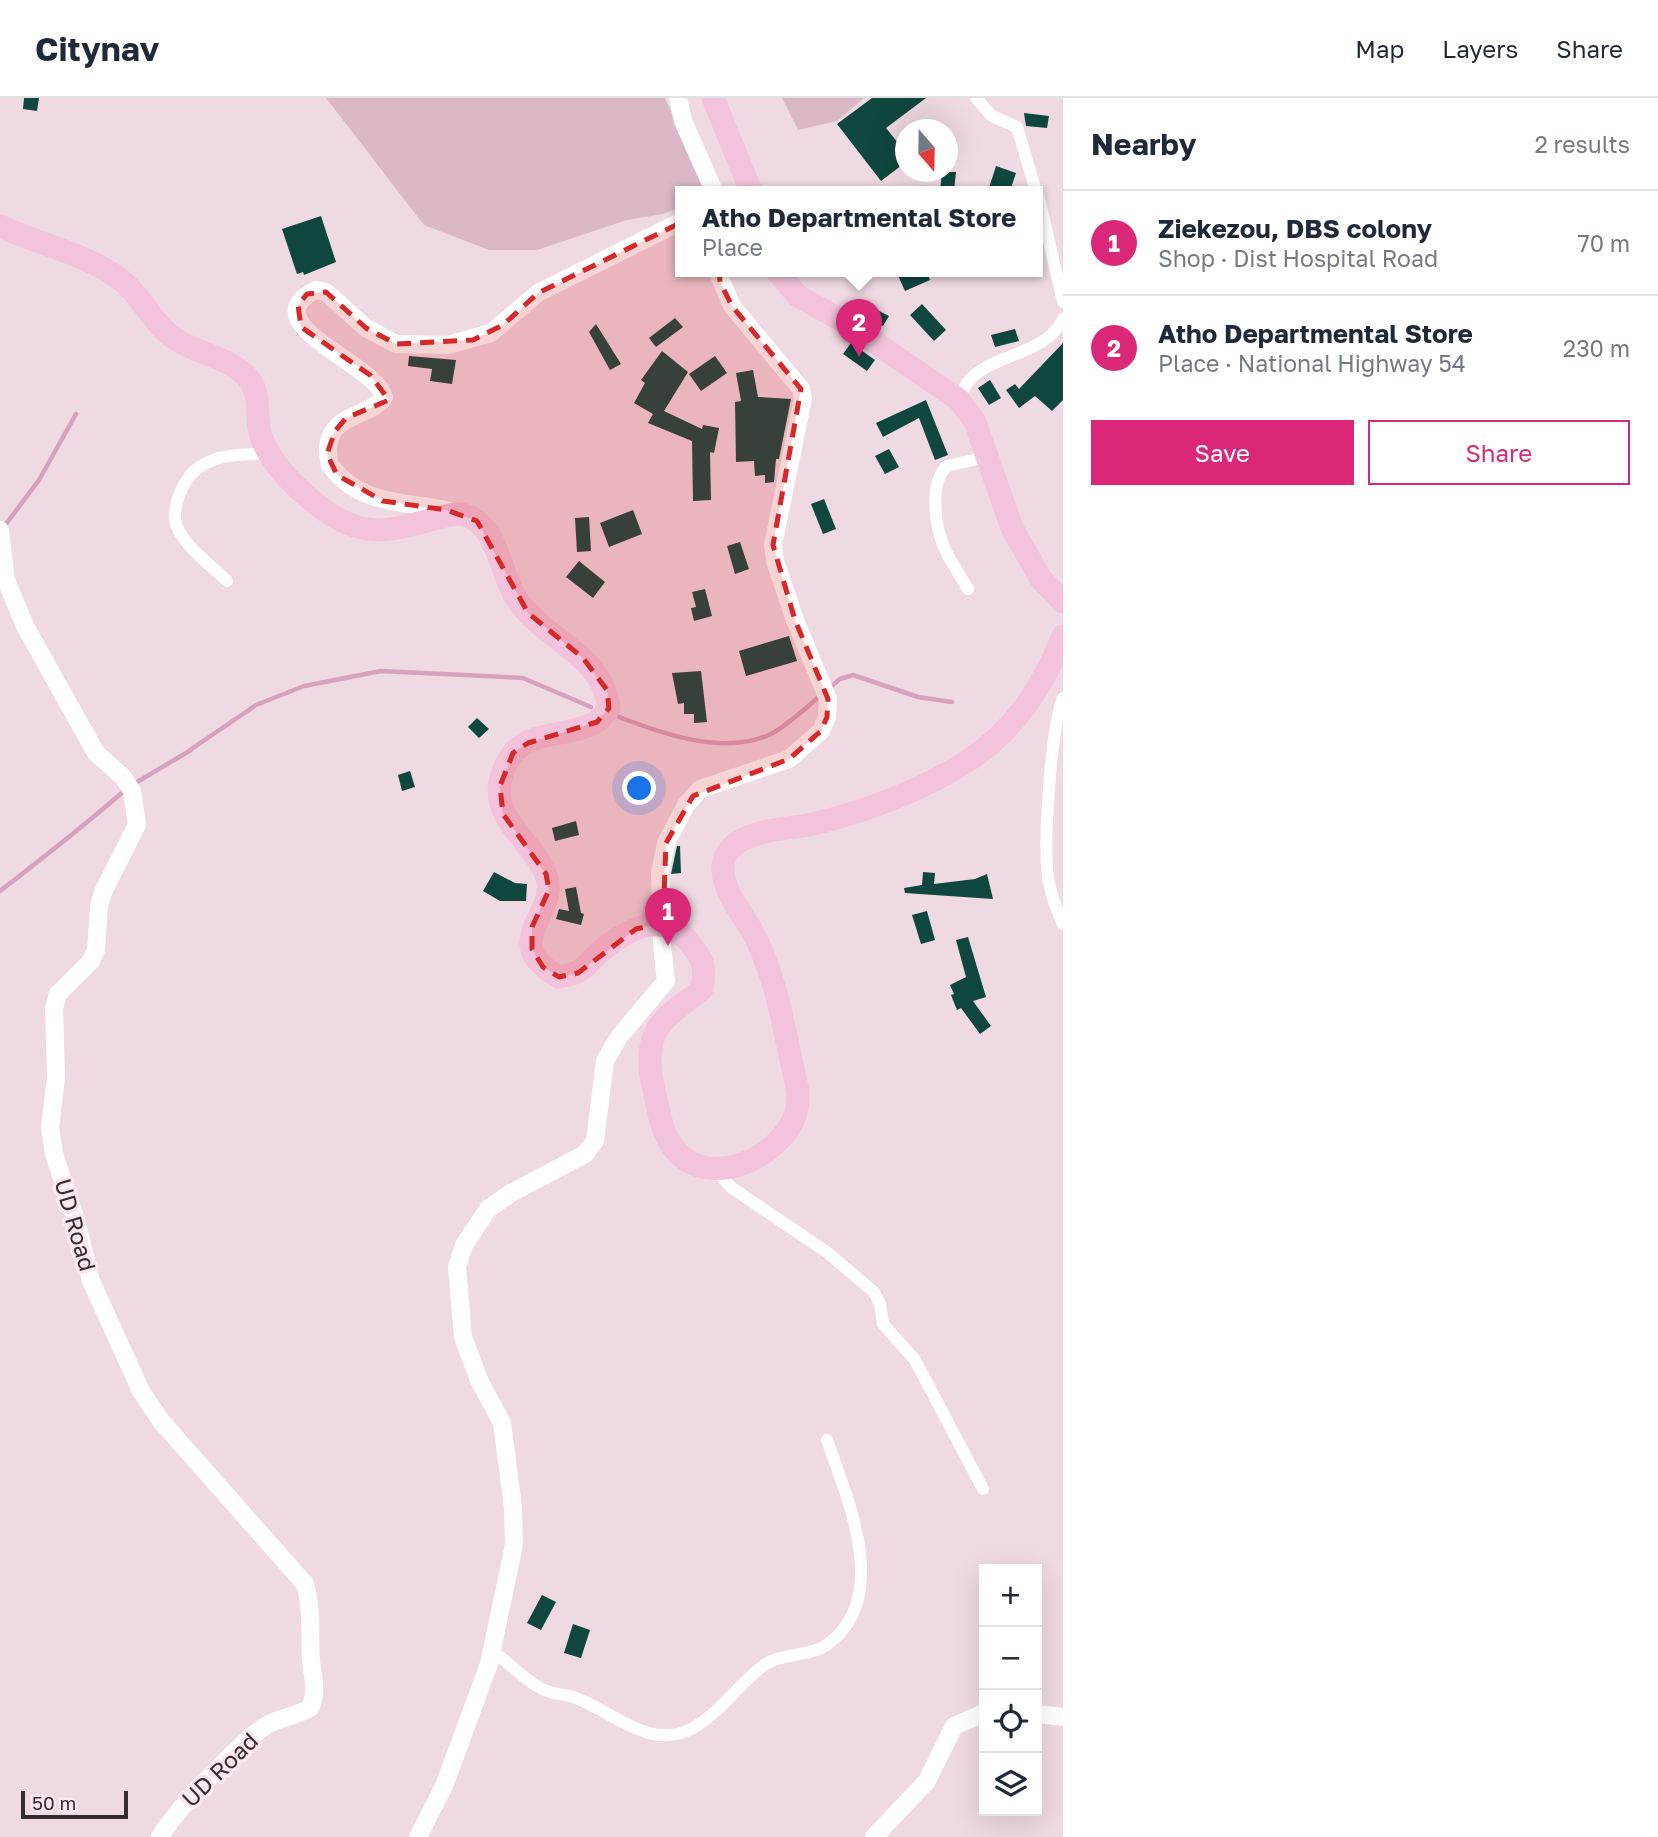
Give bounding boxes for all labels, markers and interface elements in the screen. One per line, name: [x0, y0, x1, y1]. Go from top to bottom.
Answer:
text: Citynav: [35, 29, 159, 68]
text: Map: [1355, 34, 1404, 63]
text: Layers: [1442, 34, 1518, 63]
text: Share: [1556, 34, 1623, 63]
north arrow: [895, 119, 958, 182]
text: Nearby: [1091, 126, 1196, 162]
text: 2 results: [1534, 130, 1630, 158]
popup: [675, 186, 1043, 277]
text: Atho Departmental Store: [702, 202, 1016, 233]
text: Ziekezou, DBS colony: [1158, 213, 1432, 244]
text: 1: [1108, 229, 1120, 257]
text: 70 m: [1577, 229, 1630, 257]
text: Place: [702, 233, 763, 261]
text: Shop · Dist Hospital Road: [1158, 244, 1438, 272]
pin: 2: [836, 299, 882, 357]
text: Atho Departmental Store: [1158, 318, 1473, 349]
text: 2: [1107, 334, 1121, 362]
text: 230 m: [1563, 334, 1630, 362]
text: Place · National Highway 54: [1158, 349, 1466, 377]
button: Save: [1091, 420, 1354, 485]
button: Share: [1368, 420, 1630, 485]
your location: [622, 771, 656, 805]
pin: 1: [645, 888, 691, 946]
street label: UD Road: [49, 1175, 103, 1274]
map controls: [979, 1564, 1042, 1816]
button: +: [979, 1564, 1042, 1627]
button: −: [979, 1627, 1042, 1690]
button: locate: [979, 1690, 1042, 1753]
street label: UD Road: [175, 1726, 263, 1812]
button: layers: [979, 1753, 1042, 1816]
scale bar: [21, 1788, 128, 1820]
text: 50 m: [32, 1791, 76, 1814]

